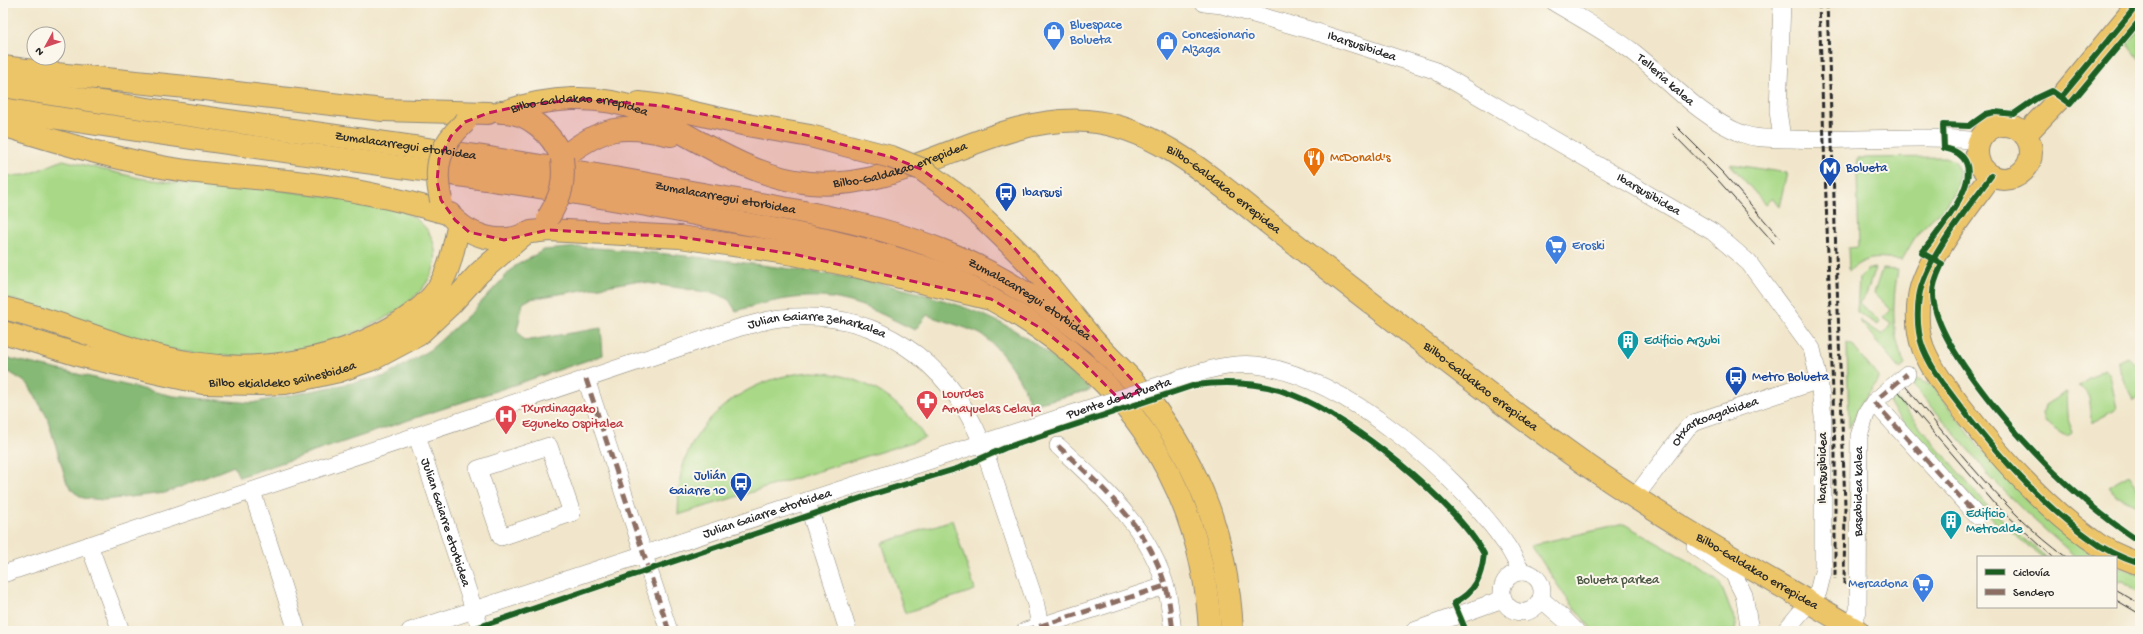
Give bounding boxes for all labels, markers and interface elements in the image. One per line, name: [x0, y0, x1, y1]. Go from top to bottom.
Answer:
place label: Bluespace Bolueta: [1069, 18, 1122, 48]
shop icon: Bluespace Bolueta: [1041, 19, 1067, 52]
north arrow: [26, 26, 66, 66]
place label: Concesionario Alzaga: [1182, 28, 1255, 58]
street label: Ibarsusibidea: [1325, 28, 1399, 65]
shop icon: Concesionario Alzaga: [1154, 29, 1180, 62]
text: N: [33, 45, 47, 58]
street label: Telleria kalea: [1633, 50, 1698, 110]
street label: Bilbo-Galdakao errepidea: [508, 91, 651, 120]
street label: Zumalacarregui etorbidea: [334, 128, 478, 164]
street label: Bilbo-Galdakao errepidea: [832, 138, 970, 191]
street label: Bilbo-Galdakao errepidea: [1163, 141, 1284, 238]
restaurant icon: McDonald's: [1301, 145, 1327, 178]
place label: McDonald's: [1330, 151, 1392, 166]
metro station icon: Bolueta: [1817, 155, 1843, 188]
place label: Bolueta: [1845, 161, 1888, 176]
street label: Ibarsusibidea: [1614, 170, 1684, 219]
street label: Zumalacarregui etorbidea: [654, 178, 798, 218]
bus stop icon: Ibarsusi: [993, 180, 1019, 213]
place label: Ibarsusi: [1022, 186, 1062, 201]
supermarket icon: Eroski: [1543, 233, 1569, 266]
place label: Eroski: [1572, 239, 1605, 254]
street label: Zumalacarregui etorbidea: [966, 255, 1095, 344]
street label: Julian Gaiarre zeharkalea: [746, 309, 889, 342]
building icon: Edificio Arzubi: [1615, 328, 1641, 361]
place label: Edificio Arzubi: [1644, 334, 1720, 349]
street label: Bilbo-Galdakao errepidea: [1419, 338, 1541, 435]
street label: Bilbo ekialdeko saihesbidea: [208, 358, 359, 392]
bus stop icon: Metro Bolueta: [1723, 364, 1749, 397]
place label: Metro Bolueta: [1752, 370, 1830, 385]
street label: Puente de la Puerta: [1064, 374, 1174, 423]
place label: Lourdes Amayuelas Celaya: [942, 387, 1042, 417]
pharmacy icon: Lourdes Amayuelas Celaya: [914, 388, 940, 421]
street label: Otxarkoagabidea: [1668, 393, 1761, 449]
place label: Txurdinagako Eguneko Ospitalea: [521, 402, 624, 432]
hospital icon: Txurdinagako Eguneko Ospitalea: [493, 403, 519, 436]
street label: Ibarsusibidea: [1816, 431, 1831, 504]
street label: Basabidea kalea: [1851, 446, 1866, 538]
street label: Julian Gaiarre etorbidea: [417, 456, 474, 589]
place label: Julián Gaiarre 10: [669, 469, 727, 499]
bus stop icon: Julián Gaiarre 10: [728, 470, 754, 503]
street label: Julian Gaiarre etorbidea: [701, 485, 834, 542]
place label: Edificio Metroalde: [1966, 507, 2023, 537]
building icon: Edificio Metroalde: [1938, 508, 1964, 541]
street label: Bilbo-Galdakao errepidea: [1692, 529, 1822, 614]
legend: [1977, 556, 2117, 608]
text: Ciclovía: [2013, 567, 2050, 581]
supermarket icon: Mercadona: [1910, 571, 1936, 604]
park label: Bolueta parkea: [1576, 573, 1660, 588]
place label: Mercadona: [1848, 577, 1909, 592]
text: Sendero: [2013, 587, 2054, 601]

